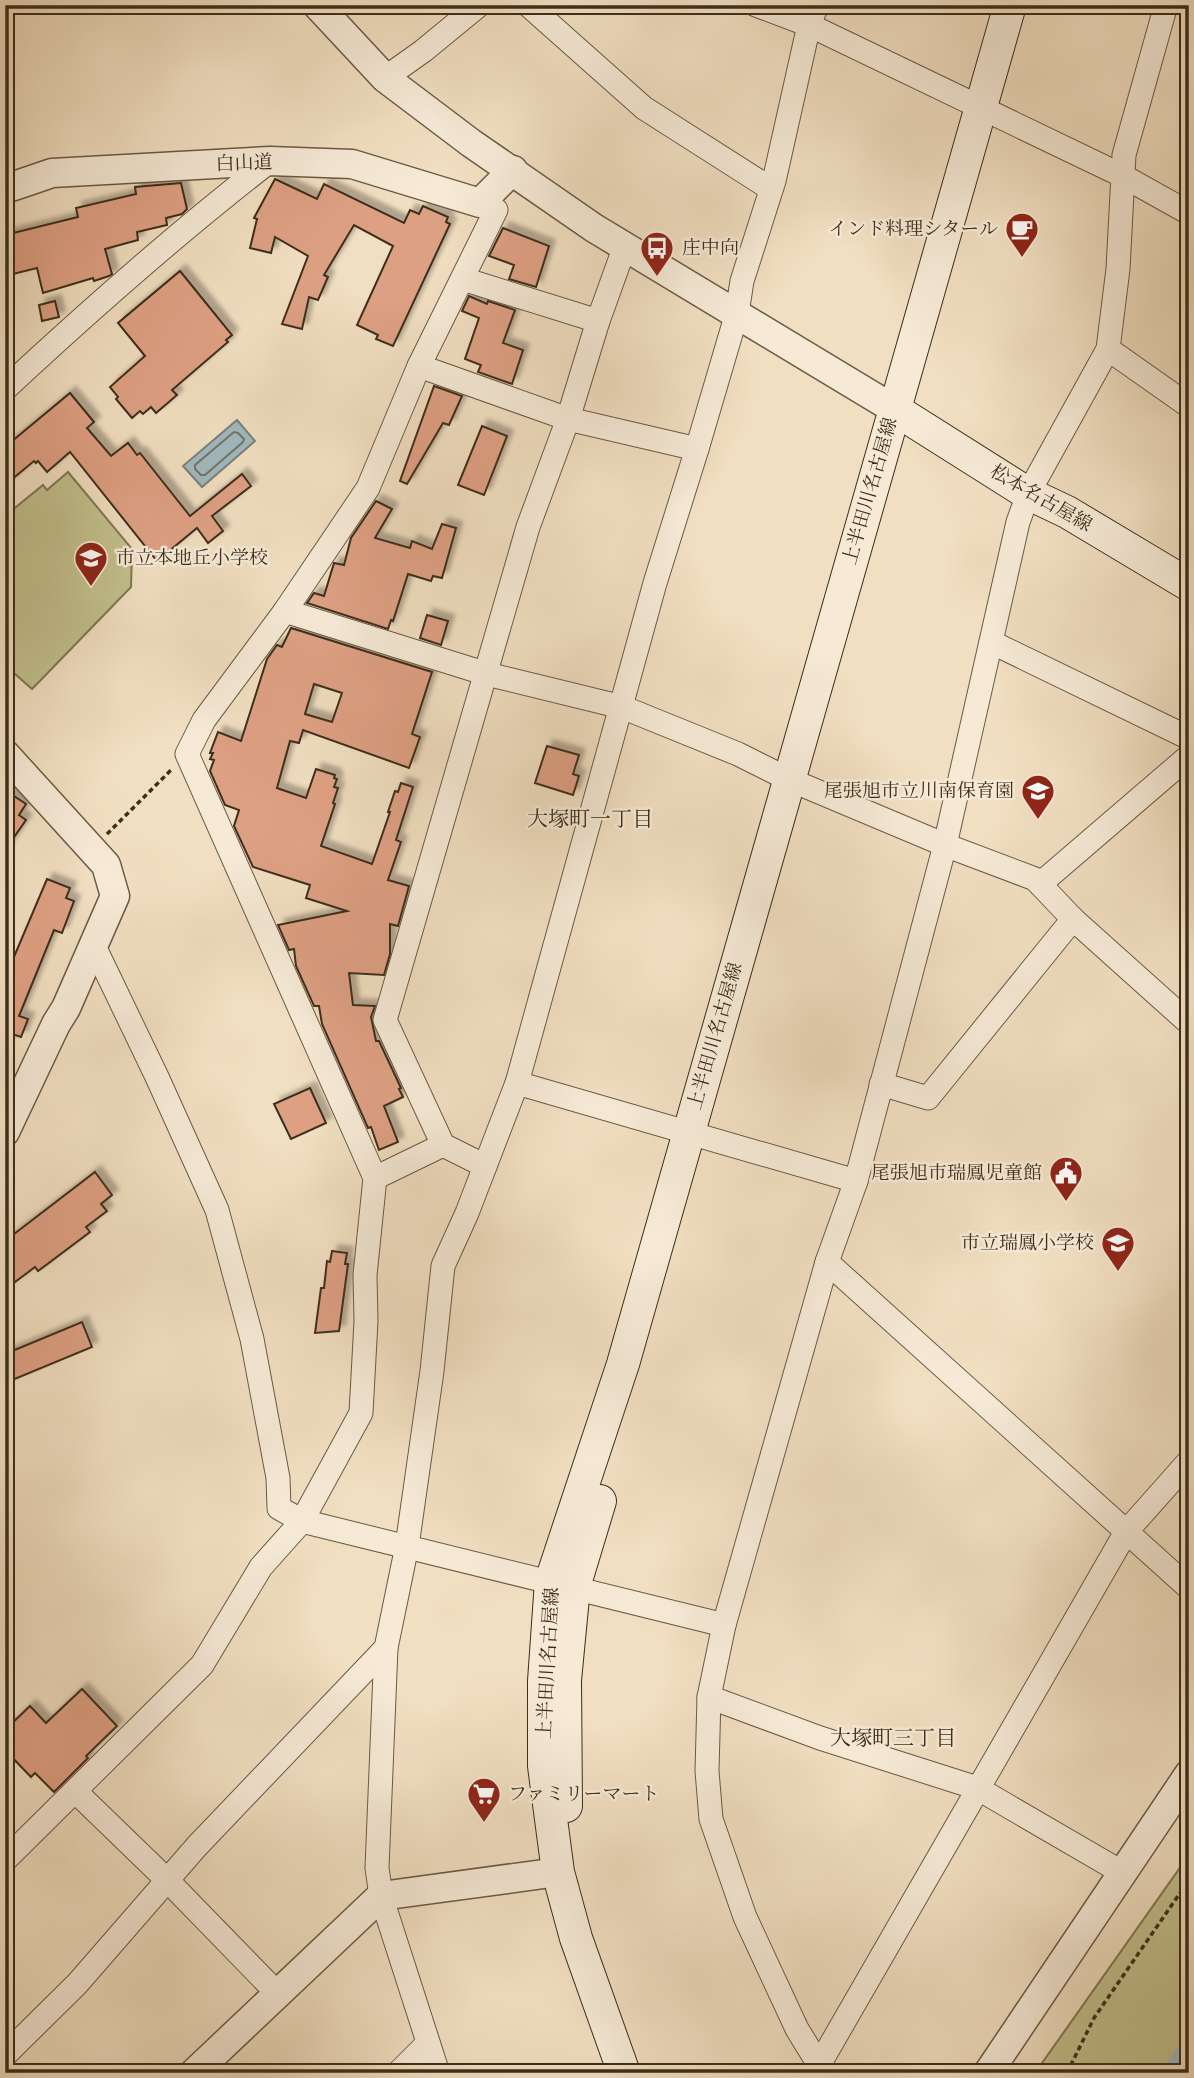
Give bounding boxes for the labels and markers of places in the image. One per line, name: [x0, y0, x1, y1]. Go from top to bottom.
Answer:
cafe icon: インド料理シタール: [1003, 210, 1041, 259]
place label: インド料理シタール: [828, 216, 998, 242]
bus stop icon: 庄中向: [638, 229, 676, 278]
place label: 庄中向: [682, 235, 739, 261]
school or university icon: 市立本地丘小学校: [72, 539, 110, 588]
place label: 市立本地丘小学校: [116, 545, 268, 571]
school or university icon: 尾張旭市立川南保育園: [1019, 772, 1057, 821]
place label: 尾張旭市立川南保育園: [824, 778, 1014, 804]
public building icon: 尾張旭市瑞鳳児童館: [1047, 1154, 1085, 1203]
place label: 尾張旭市瑞鳳児童館: [871, 1160, 1042, 1186]
school or university icon: 市立瑞鳳小学校: [1099, 1224, 1137, 1273]
place label: 市立瑞鳳小学校: [961, 1230, 1094, 1256]
supermarket icon: ファミリーマート: [465, 1775, 503, 1824]
place label: ファミリーマート: [508, 1781, 660, 1807]

